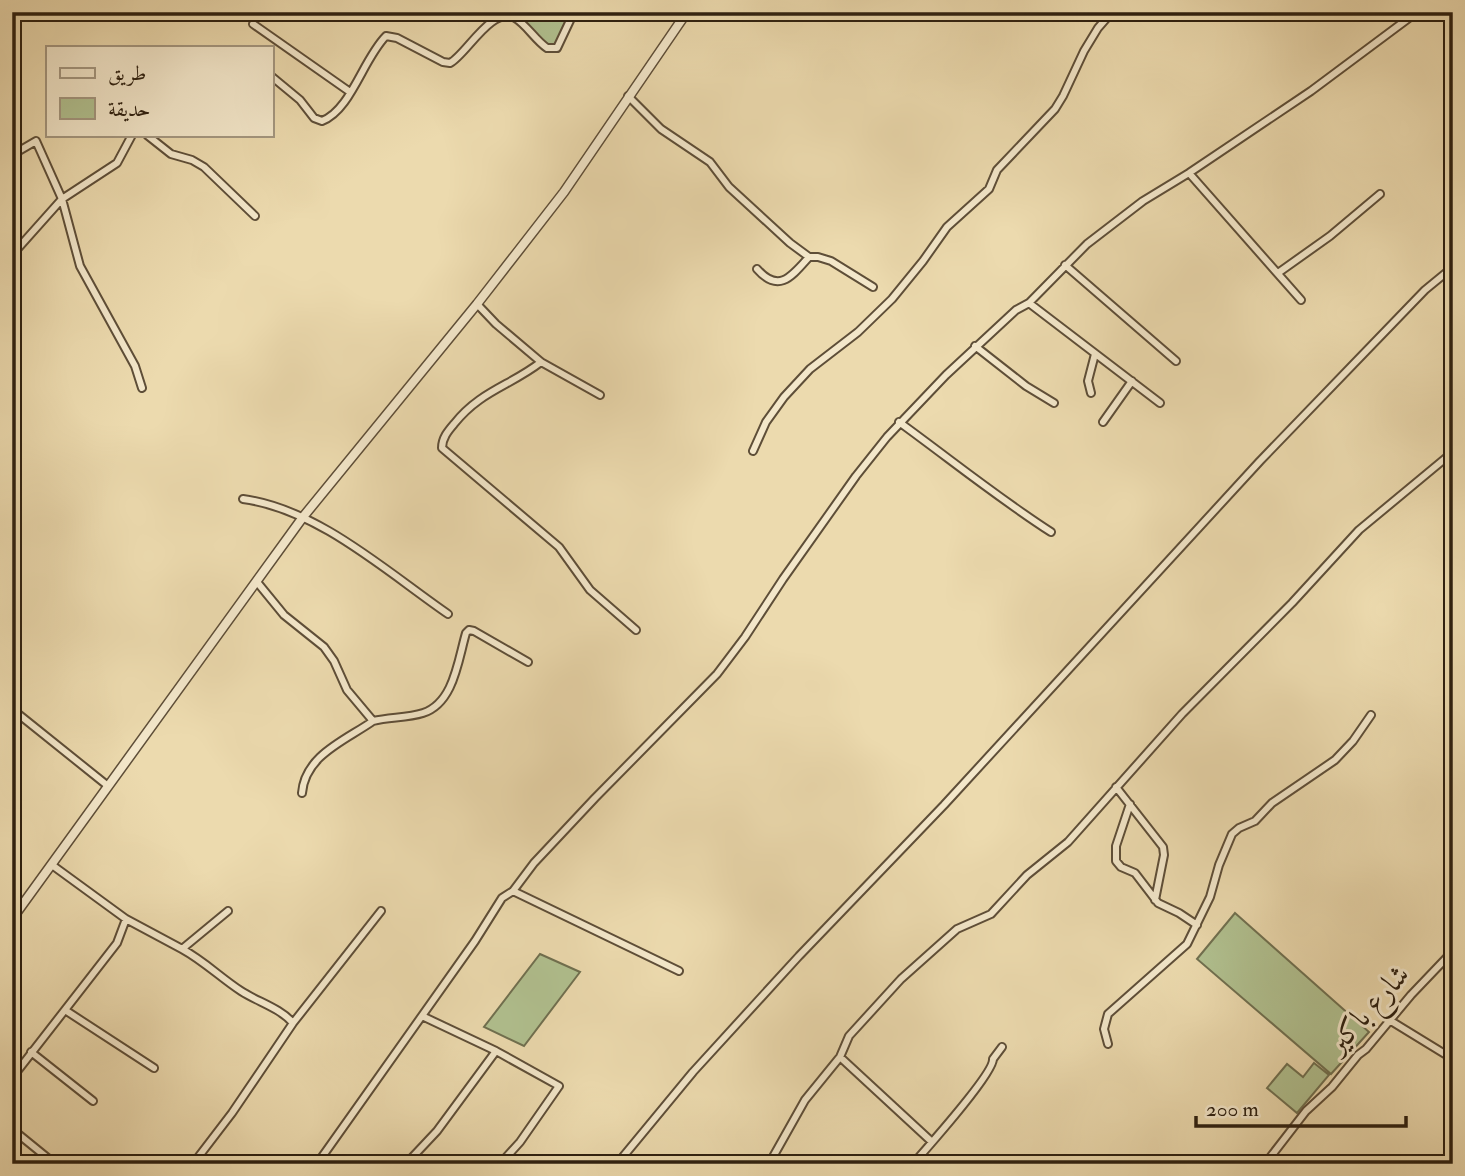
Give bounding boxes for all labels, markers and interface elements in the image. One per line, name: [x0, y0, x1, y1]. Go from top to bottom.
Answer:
legend: [46, 46, 273, 136]
text: طريق: [108, 60, 146, 87]
text: حديقة: [108, 96, 151, 123]
street label: شارع باكير: [1316, 957, 1422, 1067]
scale bar: [1196, 1085, 1406, 1129]
text: 200 m: [1206, 1096, 1259, 1123]

